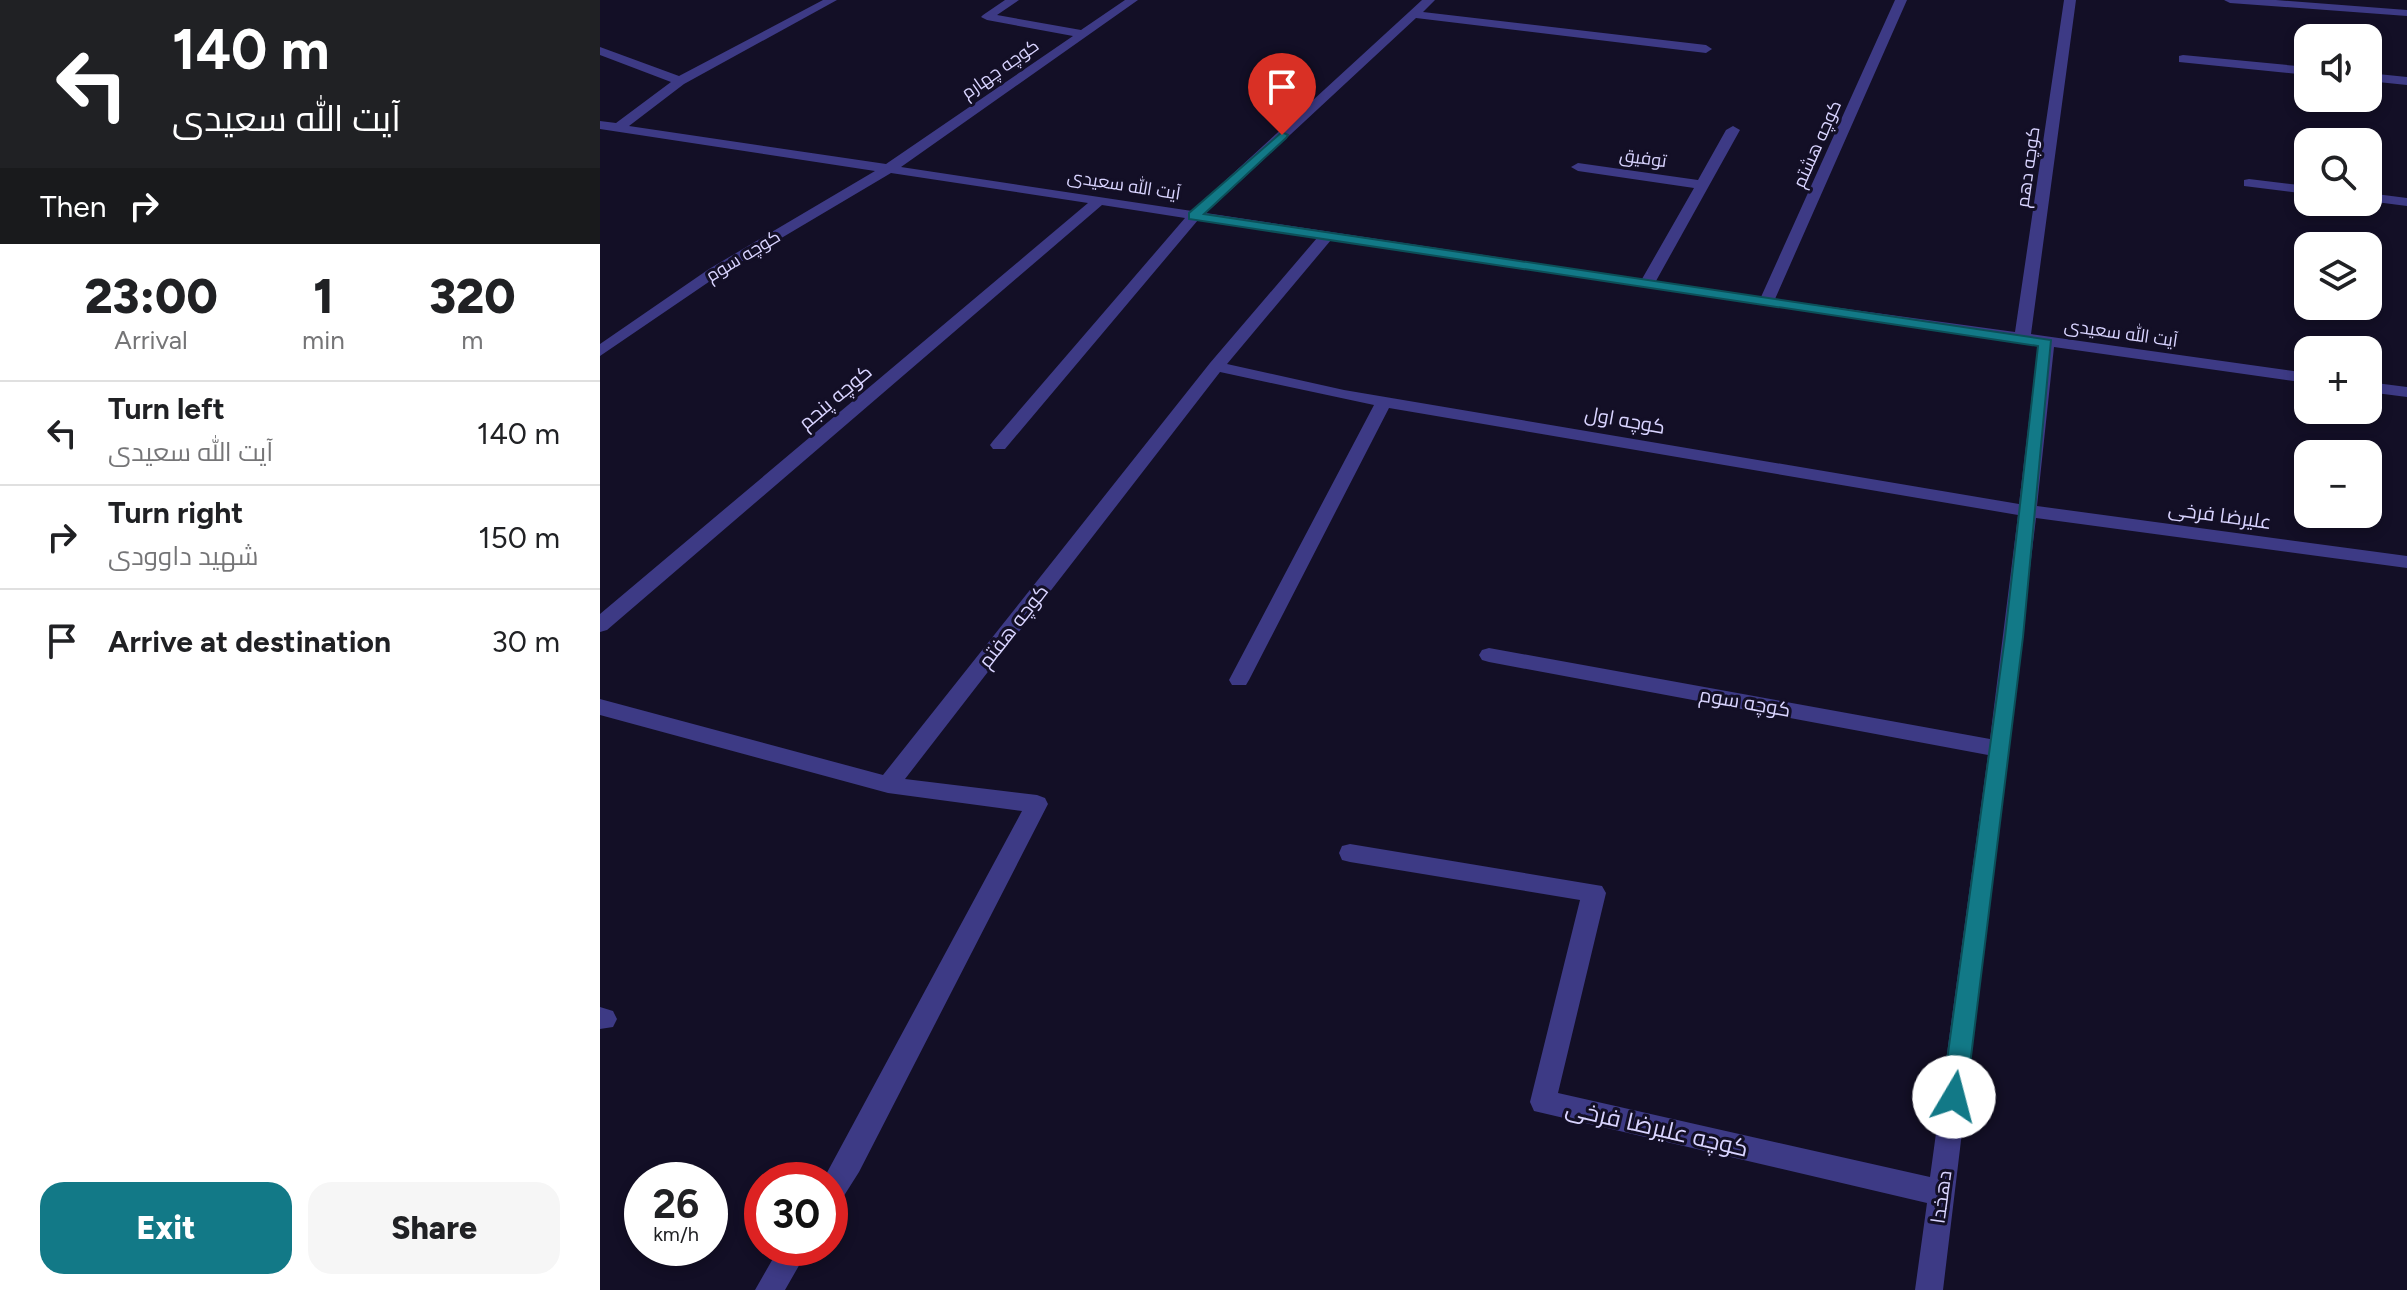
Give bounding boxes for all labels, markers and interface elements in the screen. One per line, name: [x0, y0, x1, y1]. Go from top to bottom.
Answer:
text: 140 m: [172, 16, 330, 83]
map controls: [2294, 24, 2382, 528]
button: sound: [2294, 24, 2382, 112]
icon: left: [40, 32, 144, 136]
street label: کوچه چهارم: [957, 34, 1044, 105]
pin: [1248, 53, 1316, 135]
icon: arrive: [1260, 65, 1304, 109]
text: آیت الله سعیدی: [172, 97, 401, 140]
street label: کوچه هشتم: [1788, 97, 1847, 192]
street label: کوچه دهم: [2011, 125, 2046, 209]
button: search: [2294, 128, 2382, 216]
street label: توفیق: [1618, 144, 1668, 173]
street label: آیت الله سعیدی: [1066, 164, 1183, 205]
icon: right: [122, 184, 166, 228]
text: Then: [40, 188, 106, 225]
street label: کوچه سوم: [702, 225, 785, 288]
button: layers: [2294, 232, 2382, 320]
text: 23:00: [84, 267, 218, 325]
text: 1: [313, 267, 334, 325]
text: 320: [429, 267, 516, 325]
street label: آیت الله سعیدی: [2063, 313, 2179, 352]
text: Arrival: [114, 324, 188, 356]
text: min: [302, 324, 345, 356]
text: m: [461, 324, 483, 356]
button: +: [2294, 336, 2382, 424]
street label: کوچه پنجم: [794, 359, 878, 436]
text: Turn left: [108, 390, 225, 427]
street label: کوچه اول: [1583, 401, 1667, 440]
icon: left: [40, 411, 84, 455]
text: 140 m: [477, 415, 560, 452]
text: آیت الله سعیدی: [108, 436, 273, 468]
button: −: [2294, 440, 2382, 528]
text: Turn right: [108, 494, 243, 531]
street label: علیرضا فرخی: [2167, 496, 2273, 535]
icon: right: [40, 515, 84, 559]
text: 150 m: [478, 519, 560, 556]
text: شهید داوودی: [108, 540, 258, 572]
street label: کوچه هفتم: [973, 579, 1055, 674]
icon: arrive: [40, 619, 84, 663]
text: Arrive at destination: [108, 623, 391, 660]
text: 30 m: [492, 623, 560, 660]
street label: کوچه سوم: [1697, 682, 1793, 724]
position arrow: [1912, 1055, 1996, 1139]
street label: کوچه علیرضا فرخی: [1562, 1092, 1751, 1165]
speed limit sign: 30: [744, 1162, 848, 1266]
street label: دهخدا: [1925, 1169, 1957, 1225]
text: 26: [653, 1180, 699, 1228]
button: Exit: [40, 1182, 292, 1274]
button: Share: [308, 1182, 560, 1274]
text: km/h: [653, 1222, 699, 1246]

